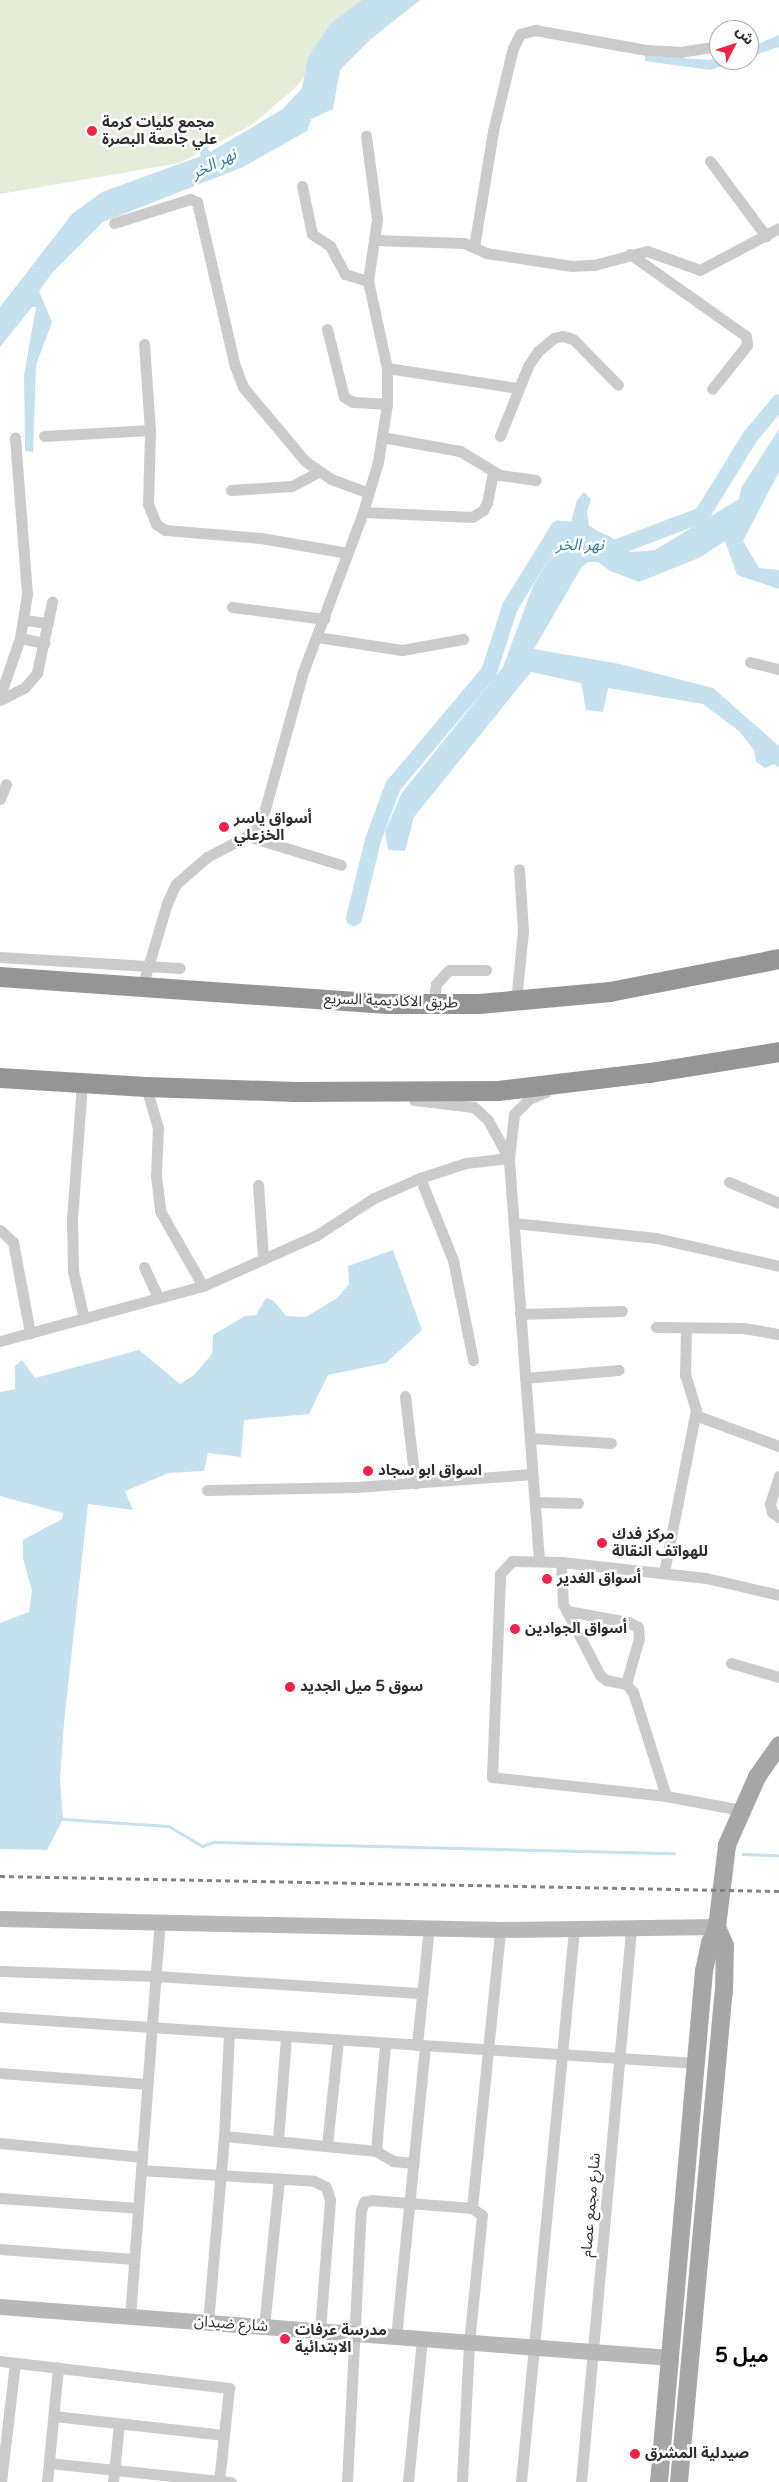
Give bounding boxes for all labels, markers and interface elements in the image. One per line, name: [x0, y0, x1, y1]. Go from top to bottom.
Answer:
north arrow: [709, 20, 759, 70]
text: ش: [732, 23, 758, 48]
place label: مجمع كليات كرمة علي جامعة البصرة: [102, 113, 217, 148]
marker: مجمع كليات كرمة علي جامعة البصرة: [86, 125, 98, 137]
water label: نهر الخر: [188, 145, 240, 183]
water label: نهر الخر: [556, 535, 604, 555]
place label: أسواق ياسر الخزعلي: [234, 809, 312, 844]
marker: أسواق ياسر الخزعلي: [218, 821, 230, 833]
street label: طريق الاكاديمية السريع: [324, 990, 458, 1012]
place label: اسواق ابو سجاد: [378, 1462, 482, 1480]
marker: اسواق ابو سجاد: [362, 1465, 374, 1477]
place label: مركز فدك للهواتف النقالة: [612, 1525, 708, 1560]
marker: مركز فدك للهواتف النقالة: [596, 1537, 608, 1549]
place label: أسواق الغدير: [557, 1570, 641, 1588]
marker: أسواق الغدير: [541, 1573, 553, 1585]
place label: أسواق الجوادين: [525, 1620, 627, 1638]
marker: أسواق الجوادين: [509, 1623, 521, 1635]
place label: سوق 5 ميل الجديد: [300, 1678, 423, 1696]
marker: سوق 5 ميل الجديد: [284, 1681, 296, 1693]
street label: شارع مجمع عصام: [577, 2152, 605, 2258]
street label: شارع ضيدان: [193, 2312, 269, 2336]
place label: مدرسة عرفات الابتدائية: [295, 2321, 387, 2356]
marker: مدرسة عرفات الابتدائية: [279, 2333, 291, 2345]
district label: 5 ميل: [715, 2344, 769, 2368]
place label: صيدلية المشرق: [645, 2445, 749, 2463]
marker: صيدلية المشرق: [629, 2448, 641, 2460]

